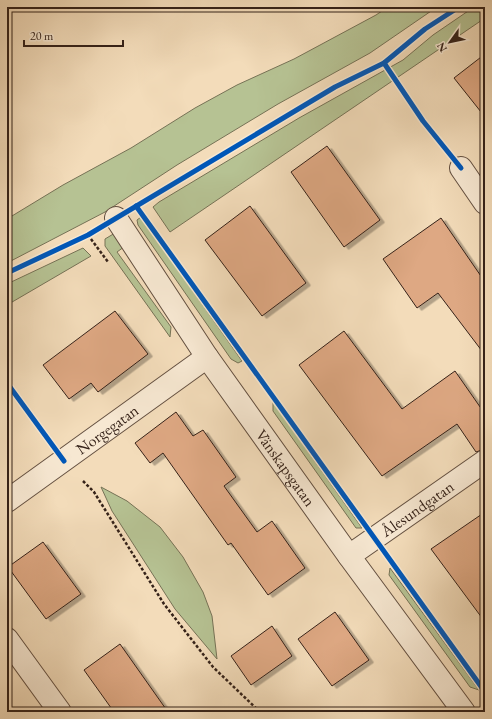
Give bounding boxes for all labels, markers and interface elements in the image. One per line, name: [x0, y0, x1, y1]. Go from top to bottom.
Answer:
scale bar: [24, 22, 123, 48]
north arrow: [430, 22, 470, 62]
text: 20 m: [30, 28, 54, 44]
text: N: [433, 40, 450, 55]
street label: Norgegatan: [72, 400, 143, 459]
street label: Vänskapsgatan: [251, 425, 320, 511]
street label: Ålesundgatan: [376, 476, 458, 542]

